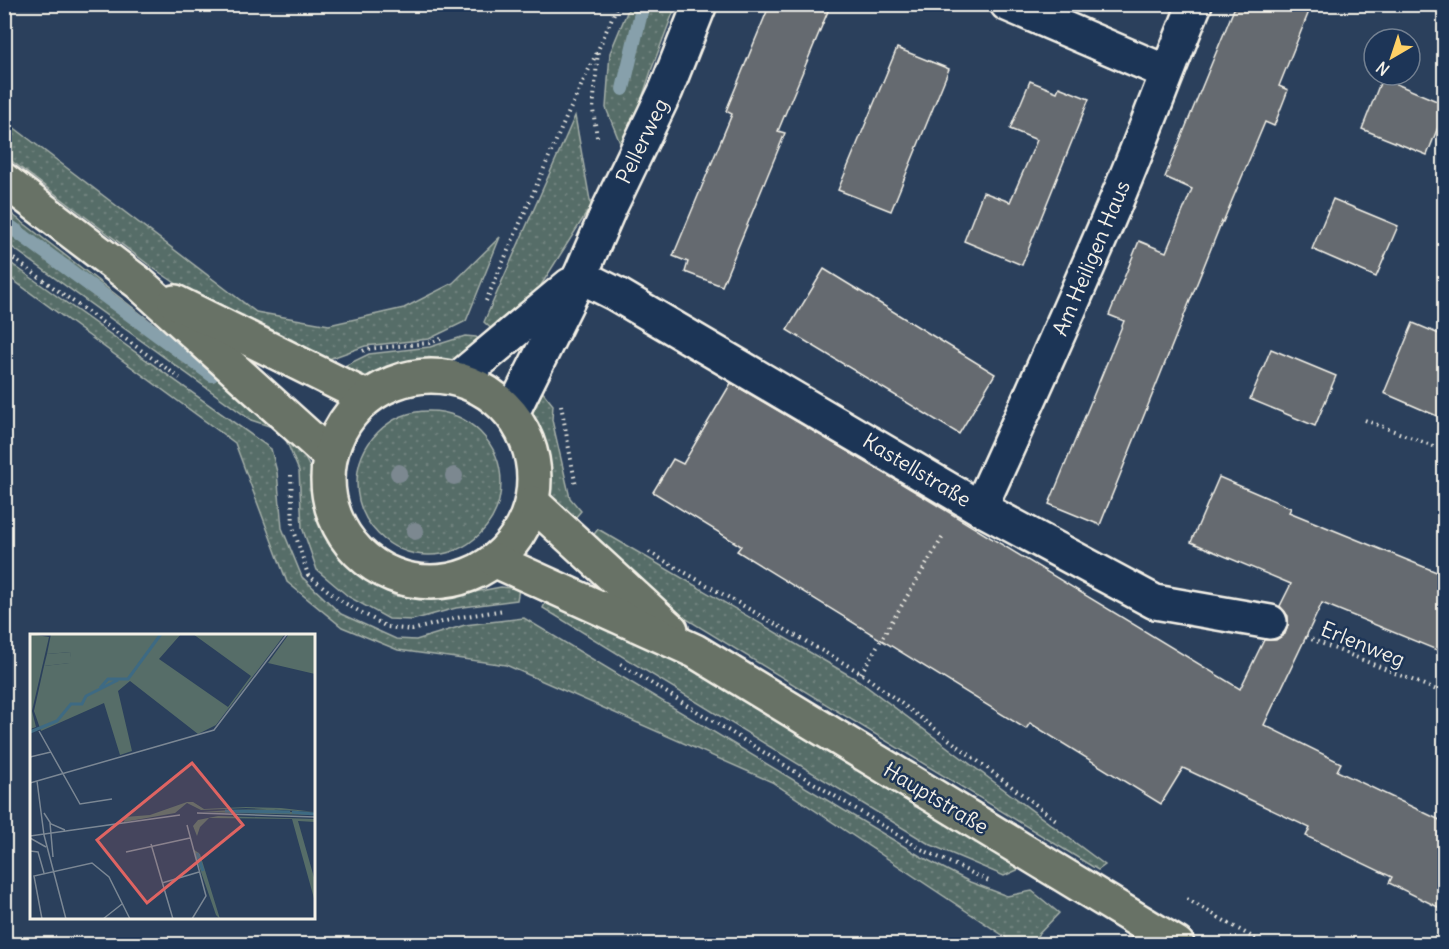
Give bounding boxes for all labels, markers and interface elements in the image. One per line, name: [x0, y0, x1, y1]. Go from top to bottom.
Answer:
north arrow: [1362, 27, 1422, 87]
text: N: [1372, 57, 1393, 80]
street label: Pellerweg: [610, 94, 674, 188]
street label: Am Heiligen Haus: [1046, 176, 1136, 340]
street label: Kastellstraße: [858, 427, 976, 513]
street label: Erlenweg: [1317, 615, 1409, 673]
inset map: [30, 634, 315, 919]
street label: Hauptstraße: [879, 756, 993, 840]

